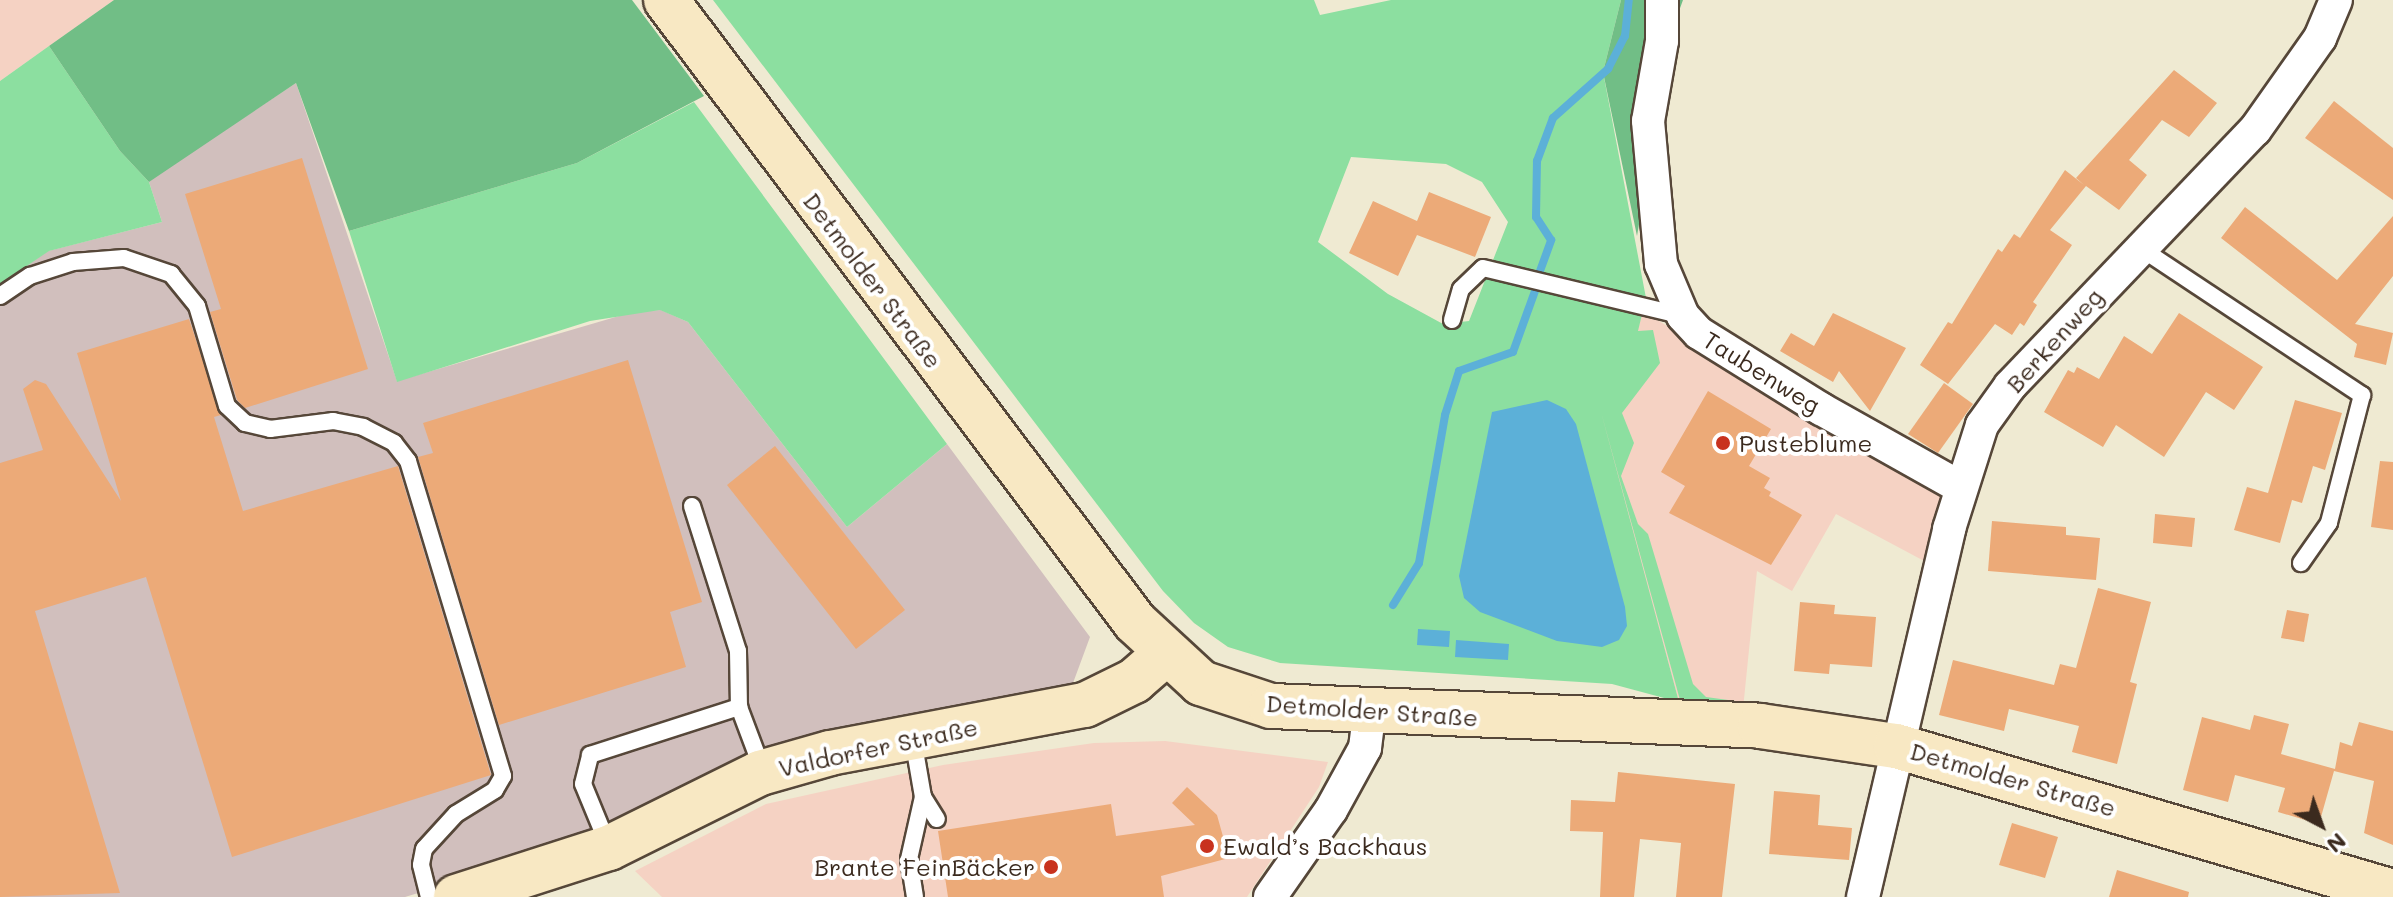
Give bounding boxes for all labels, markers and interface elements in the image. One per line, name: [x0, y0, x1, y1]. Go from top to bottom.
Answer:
street label: Detmolder Straße: [798, 187, 948, 373]
street label: Berkenweg: [2000, 282, 2108, 398]
street label: Taubenweg: [1698, 325, 1826, 419]
place label: Pusteblume: [1739, 429, 1872, 457]
marker: Pusteblume: [1714, 434, 1732, 452]
street label: Detmolder Straße: [1265, 688, 1479, 732]
street label: Valdorfer Straße: [776, 712, 980, 782]
street label: Detmolder Straße: [1907, 736, 2119, 822]
north arrow: [2281, 785, 2361, 865]
text: N: [2321, 827, 2353, 860]
place label: Ewald’s Backhaus: [1223, 832, 1428, 860]
marker: Ewald’s Backhaus: [1198, 837, 1216, 855]
place label: Brante FeinBäcker: [814, 853, 1035, 881]
marker: Brante FeinBäcker: [1042, 858, 1060, 876]

